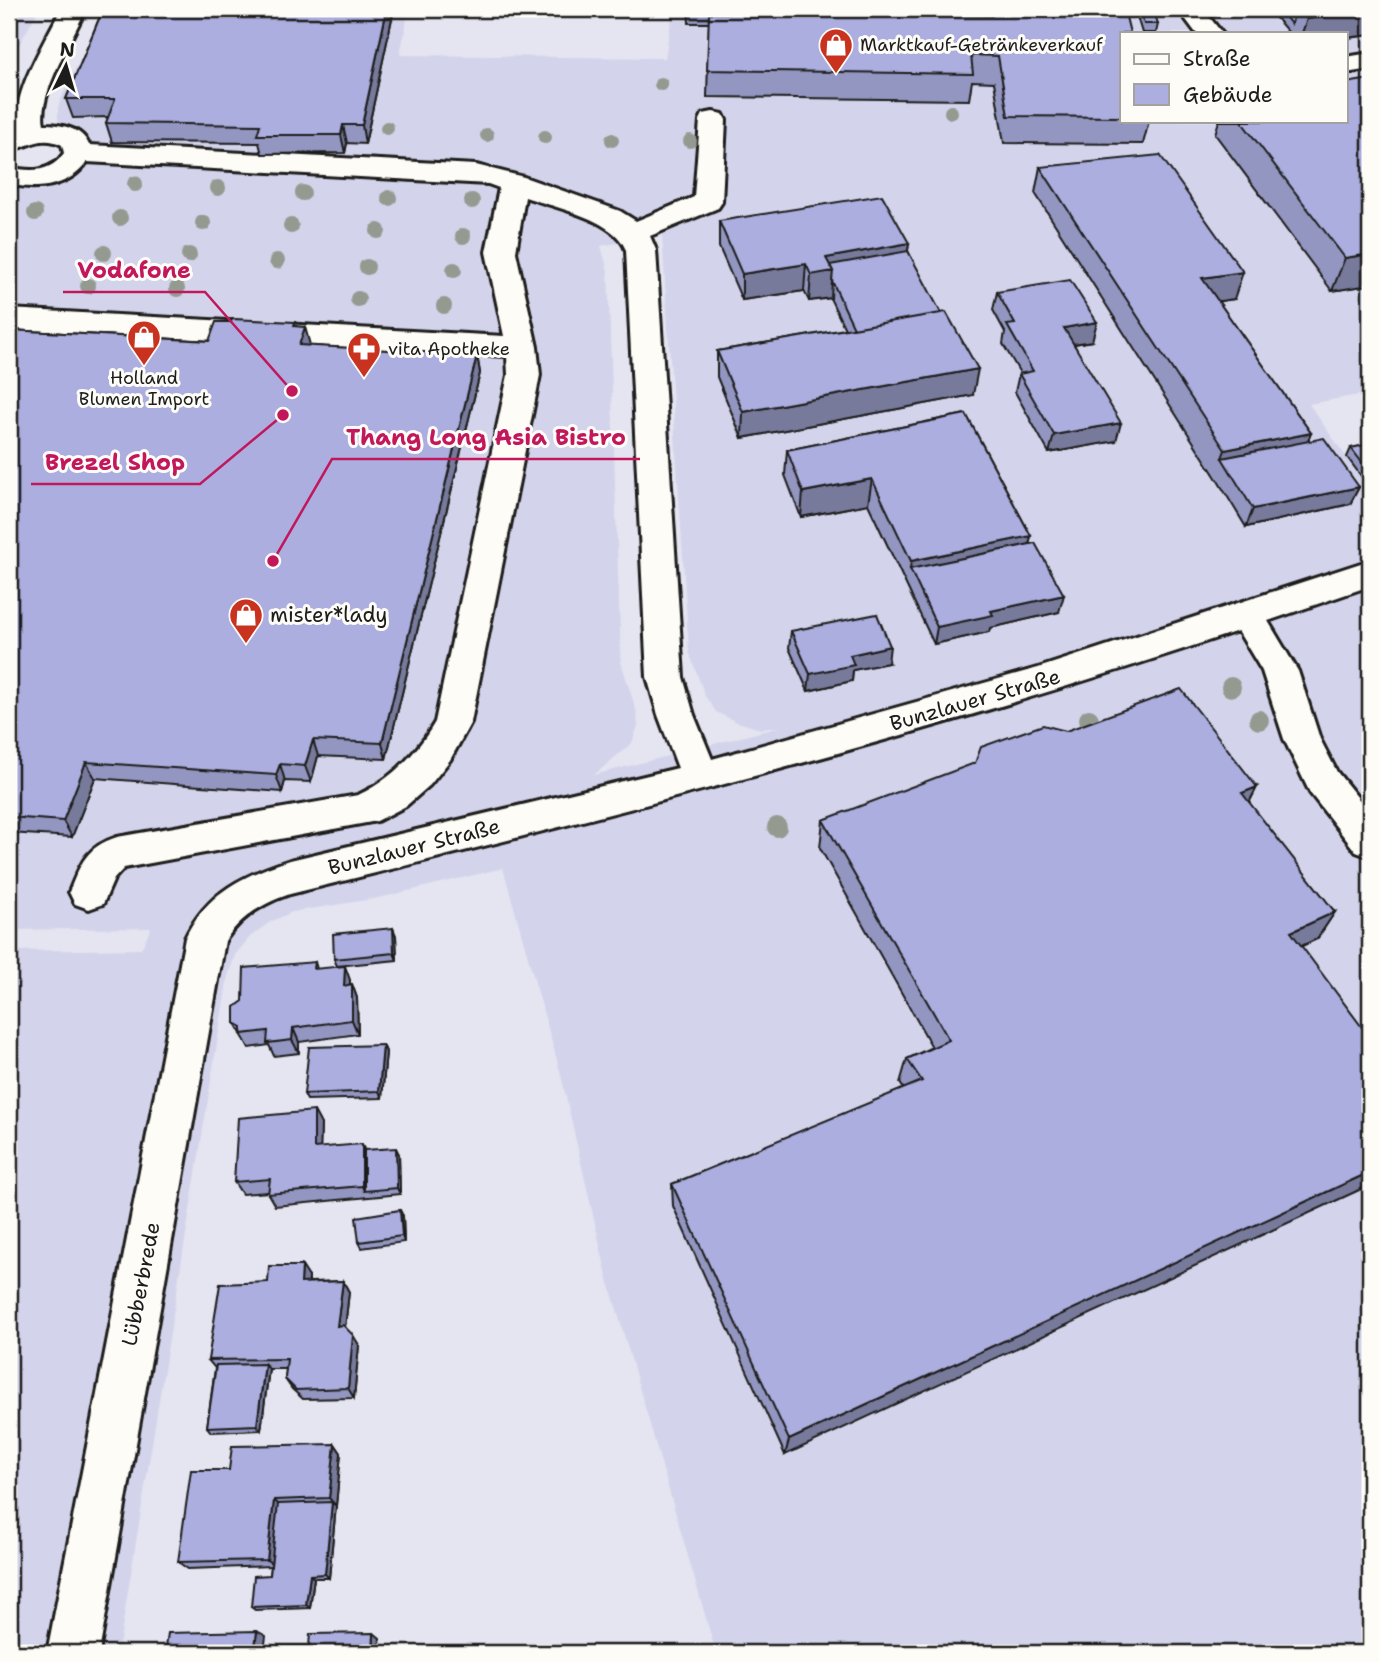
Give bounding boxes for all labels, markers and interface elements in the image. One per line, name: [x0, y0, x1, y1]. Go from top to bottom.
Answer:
shop icon: Marktkauf-Getränkeverkauf: [817, 26, 855, 75]
north arrow: [32, 32, 102, 102]
legend: [1120, 32, 1348, 122]
place label: Marktkauf-Getränkeverkauf: [860, 33, 1103, 57]
text: N: [59, 36, 76, 63]
text: Straße: [1183, 45, 1251, 73]
text: Gebäude: [1183, 81, 1273, 109]
callout: Vodafone: [63, 248, 205, 292]
text: Vodafone: [77, 255, 191, 285]
shop icon: Holland Blumen Import: [125, 318, 163, 367]
pharmacy icon: vita Apotheke: [345, 330, 383, 379]
place label: vita Apotheke: [388, 337, 510, 361]
place label: Holland Blumen Import: [79, 366, 209, 411]
callout: Thang Long Asia Bistro: [332, 415, 640, 459]
text: Thang Long Asia Bistro: [346, 422, 626, 452]
callout: Brezel Shop: [31, 440, 200, 484]
text: Brezel Shop: [45, 447, 185, 477]
shop icon: mister*lady: [227, 596, 265, 645]
place label: mister*lady: [270, 601, 388, 629]
street label: Bunzlauer Straße: [886, 662, 1064, 738]
street label: Bunzlauer Straße: [325, 812, 503, 882]
street label: Lübberbrede: [115, 1220, 167, 1348]

